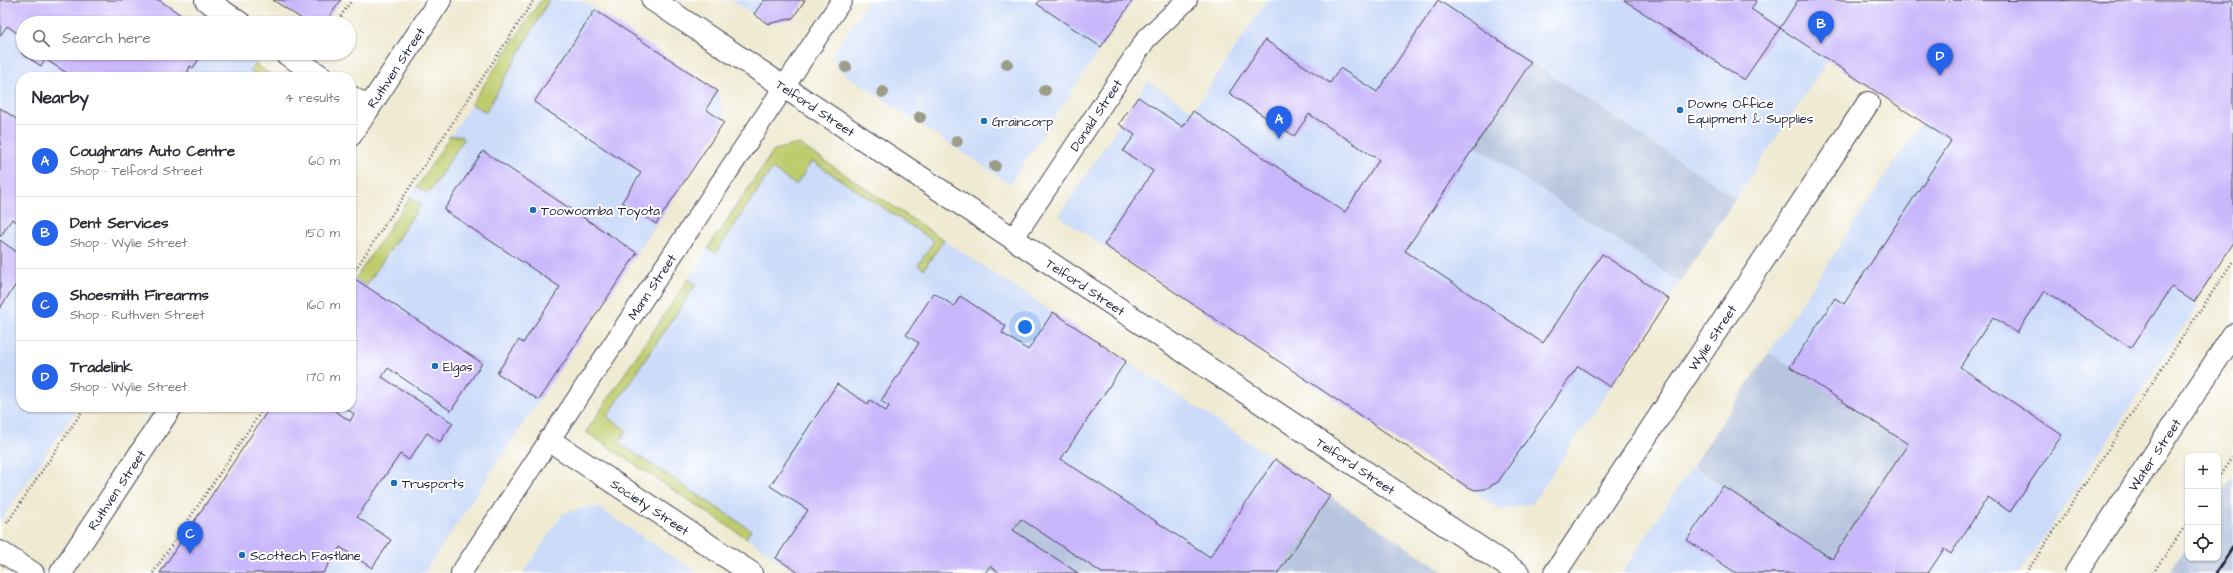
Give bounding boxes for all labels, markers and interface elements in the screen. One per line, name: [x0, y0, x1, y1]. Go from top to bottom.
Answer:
pin: B: [1808, 11, 1834, 44]
search box: [16, 16, 356, 60]
street label: Ruthven Street: [363, 23, 430, 112]
icon: search: [30, 27, 52, 49]
text: Search here: [62, 28, 151, 49]
pin: D: [1927, 43, 1953, 76]
street label: Donald Street: [1066, 75, 1127, 155]
street label: Telford Street: [772, 76, 859, 142]
text: Nearby: [32, 86, 89, 110]
text: 4 results: [285, 89, 340, 107]
place label: Downs Office Equipment & Supplies: [1688, 95, 1814, 128]
marker: Downs Office Equipment & Supplies: [1675, 105, 1685, 115]
pin: A: [1266, 106, 1292, 139]
place label: Graincorp: [992, 113, 1053, 131]
marker: Graincorp: [979, 116, 989, 126]
text: Coughrans Auto Centre: [70, 141, 235, 162]
text: A: [41, 152, 49, 170]
text: 60 m: [308, 152, 340, 170]
text: Shop · Telford Street: [70, 162, 203, 180]
place label: Toowoomba Toyota: [541, 202, 660, 221]
marker: Toowoomba Toyota: [528, 205, 538, 215]
text: Dent Services: [70, 213, 169, 234]
text: B: [40, 224, 50, 242]
text: 150 m: [306, 224, 340, 242]
text: Shop · Wylie Street: [70, 234, 187, 252]
street label: Mann Street: [624, 250, 681, 324]
street label: Telford Street: [1042, 255, 1129, 321]
text: Shoesmith Firearms: [70, 285, 209, 306]
text: C: [40, 296, 50, 314]
text: 160 m: [307, 296, 340, 314]
street label: Wylie Street: [1684, 301, 1742, 375]
text: Shop · Ruthven Street: [70, 306, 205, 324]
your location: [1015, 317, 1035, 337]
text: Tradelink: [70, 357, 132, 378]
place label: Elgas: [443, 358, 473, 377]
marker: Elgas: [430, 361, 440, 371]
text: D: [41, 368, 49, 386]
text: 170 m: [307, 368, 340, 386]
text: Shop · Wylie Street: [70, 378, 187, 396]
street label: Water Street: [2124, 414, 2186, 495]
street label: Telford Street: [1312, 434, 1399, 500]
street label: Ruthven Street: [84, 446, 151, 534]
map controls: [2185, 453, 2221, 561]
button: +: [2185, 453, 2221, 489]
place label: Trusports: [402, 475, 464, 493]
street label: Society Street: [607, 475, 693, 540]
marker: Trusports: [389, 478, 399, 488]
button: −: [2185, 489, 2221, 525]
pin: C: [177, 521, 203, 554]
button: locate: [2185, 525, 2221, 561]
place label: Scottech Fastlane: [250, 547, 361, 565]
marker: Scottech Fastlane: [237, 550, 247, 560]

